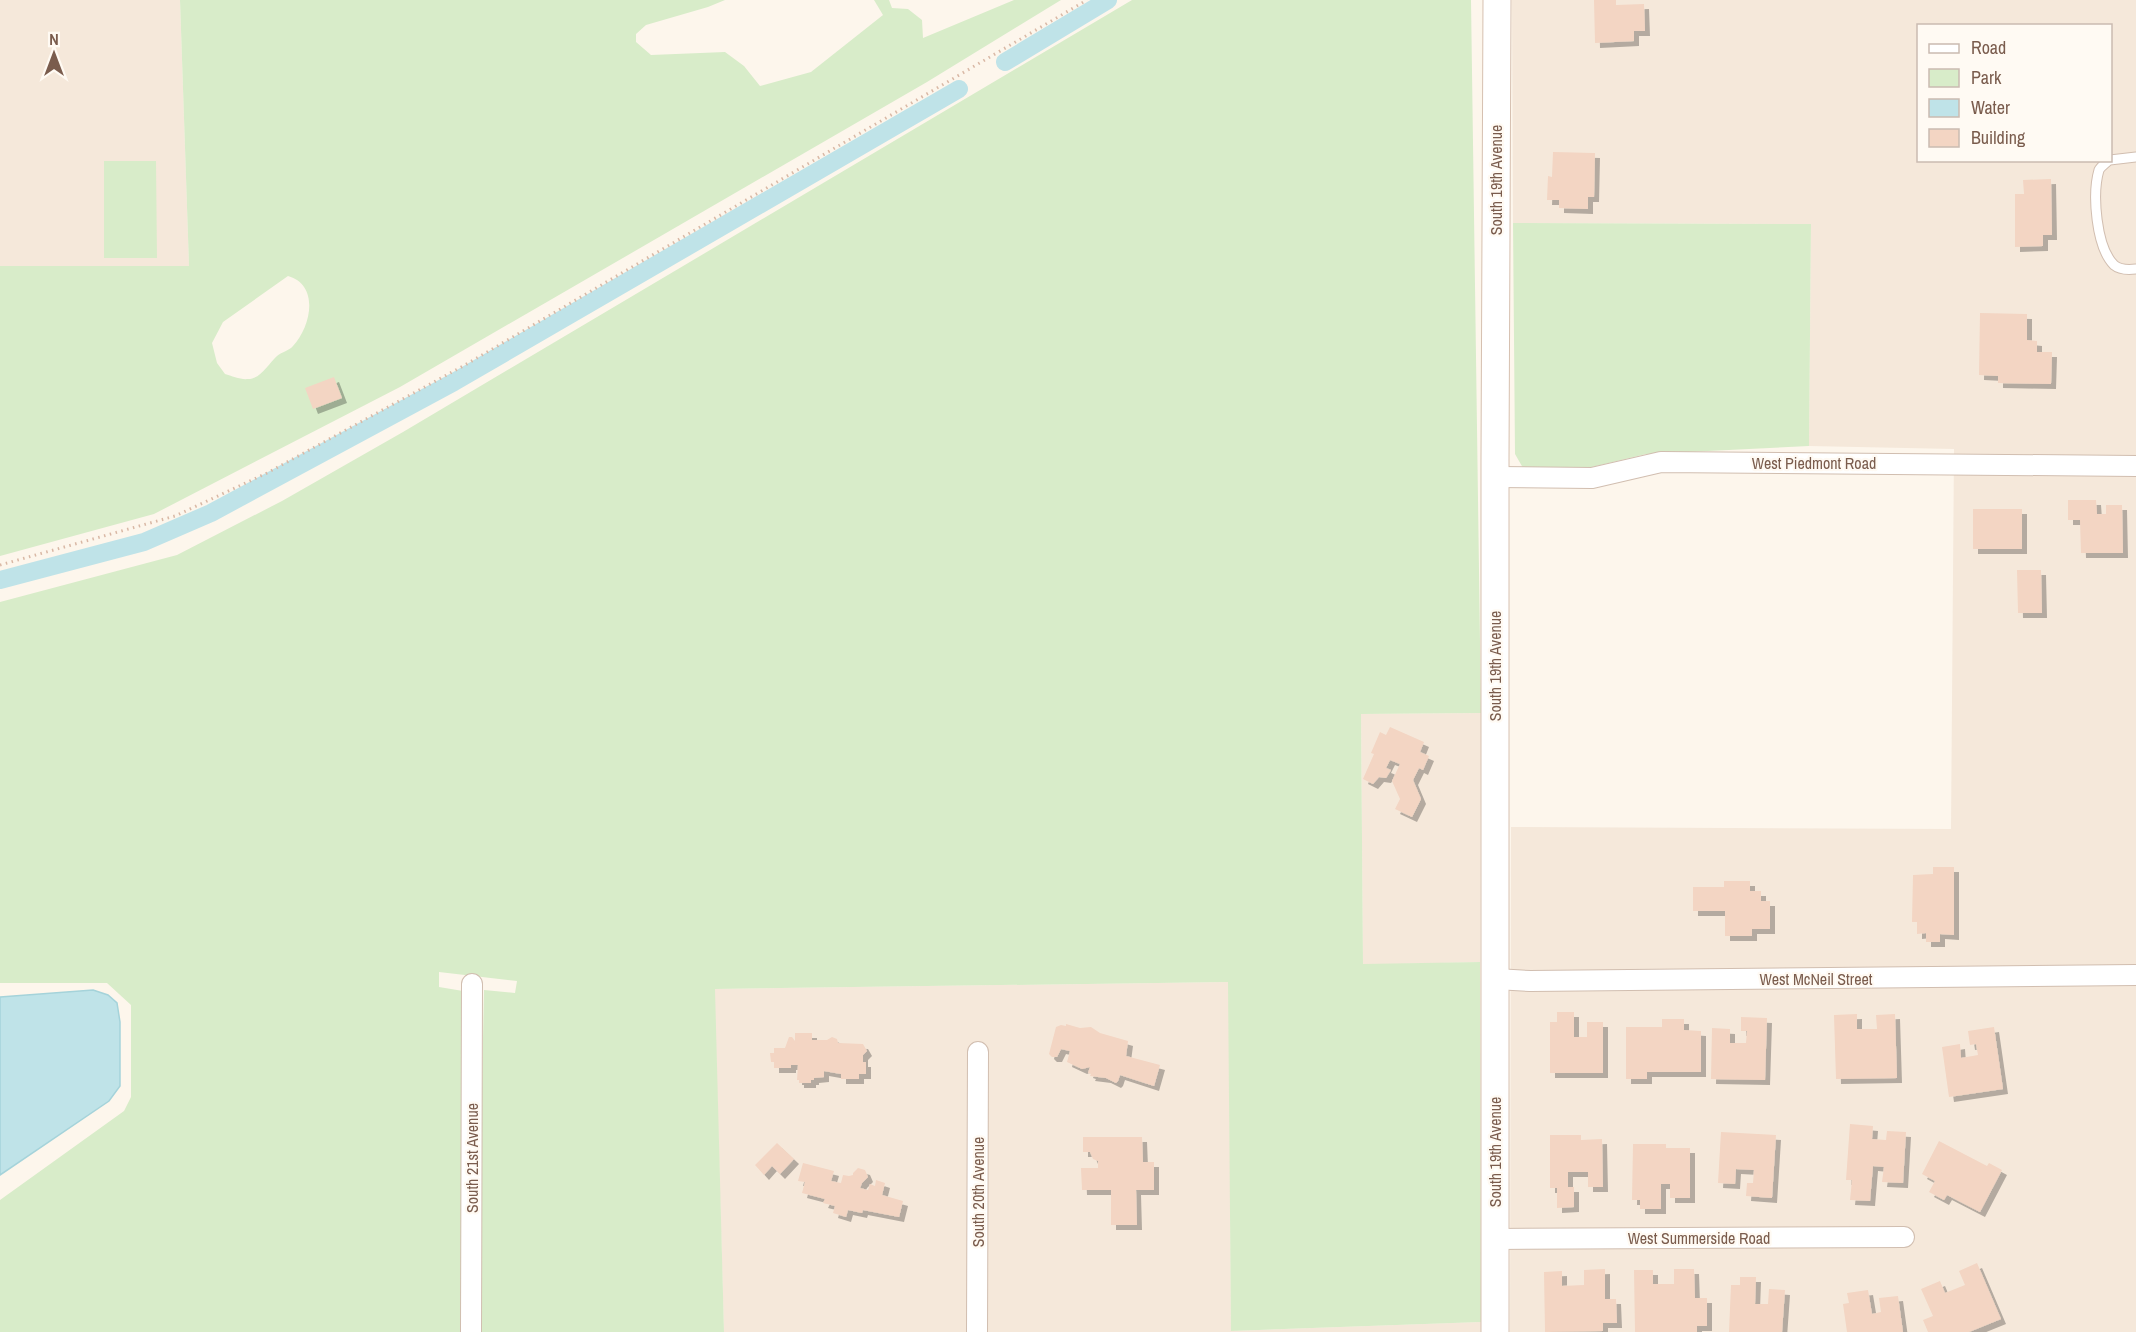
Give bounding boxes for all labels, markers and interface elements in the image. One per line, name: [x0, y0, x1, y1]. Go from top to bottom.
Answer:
north arrow: [24, 24, 84, 84]
legend: [1917, 24, 2112, 162]
text: N: [49, 28, 59, 50]
text: Road: [1971, 35, 2006, 60]
text: Park: [1971, 65, 2002, 90]
text: Water: [1971, 95, 2010, 120]
street label: South 19th Avenue: [1485, 125, 1507, 235]
text: Building: [1971, 125, 2026, 150]
street label: West Piedmont Road: [1752, 452, 1876, 474]
street label: South 19th Avenue: [1484, 611, 1506, 721]
street label: West McNeil Street: [1760, 968, 1873, 990]
street label: South 19th Avenue: [1484, 1097, 1506, 1207]
street label: South 21st Avenue: [461, 1103, 483, 1213]
street label: South 20th Avenue: [967, 1137, 989, 1247]
street label: West Summerside Road: [1628, 1227, 1770, 1249]

